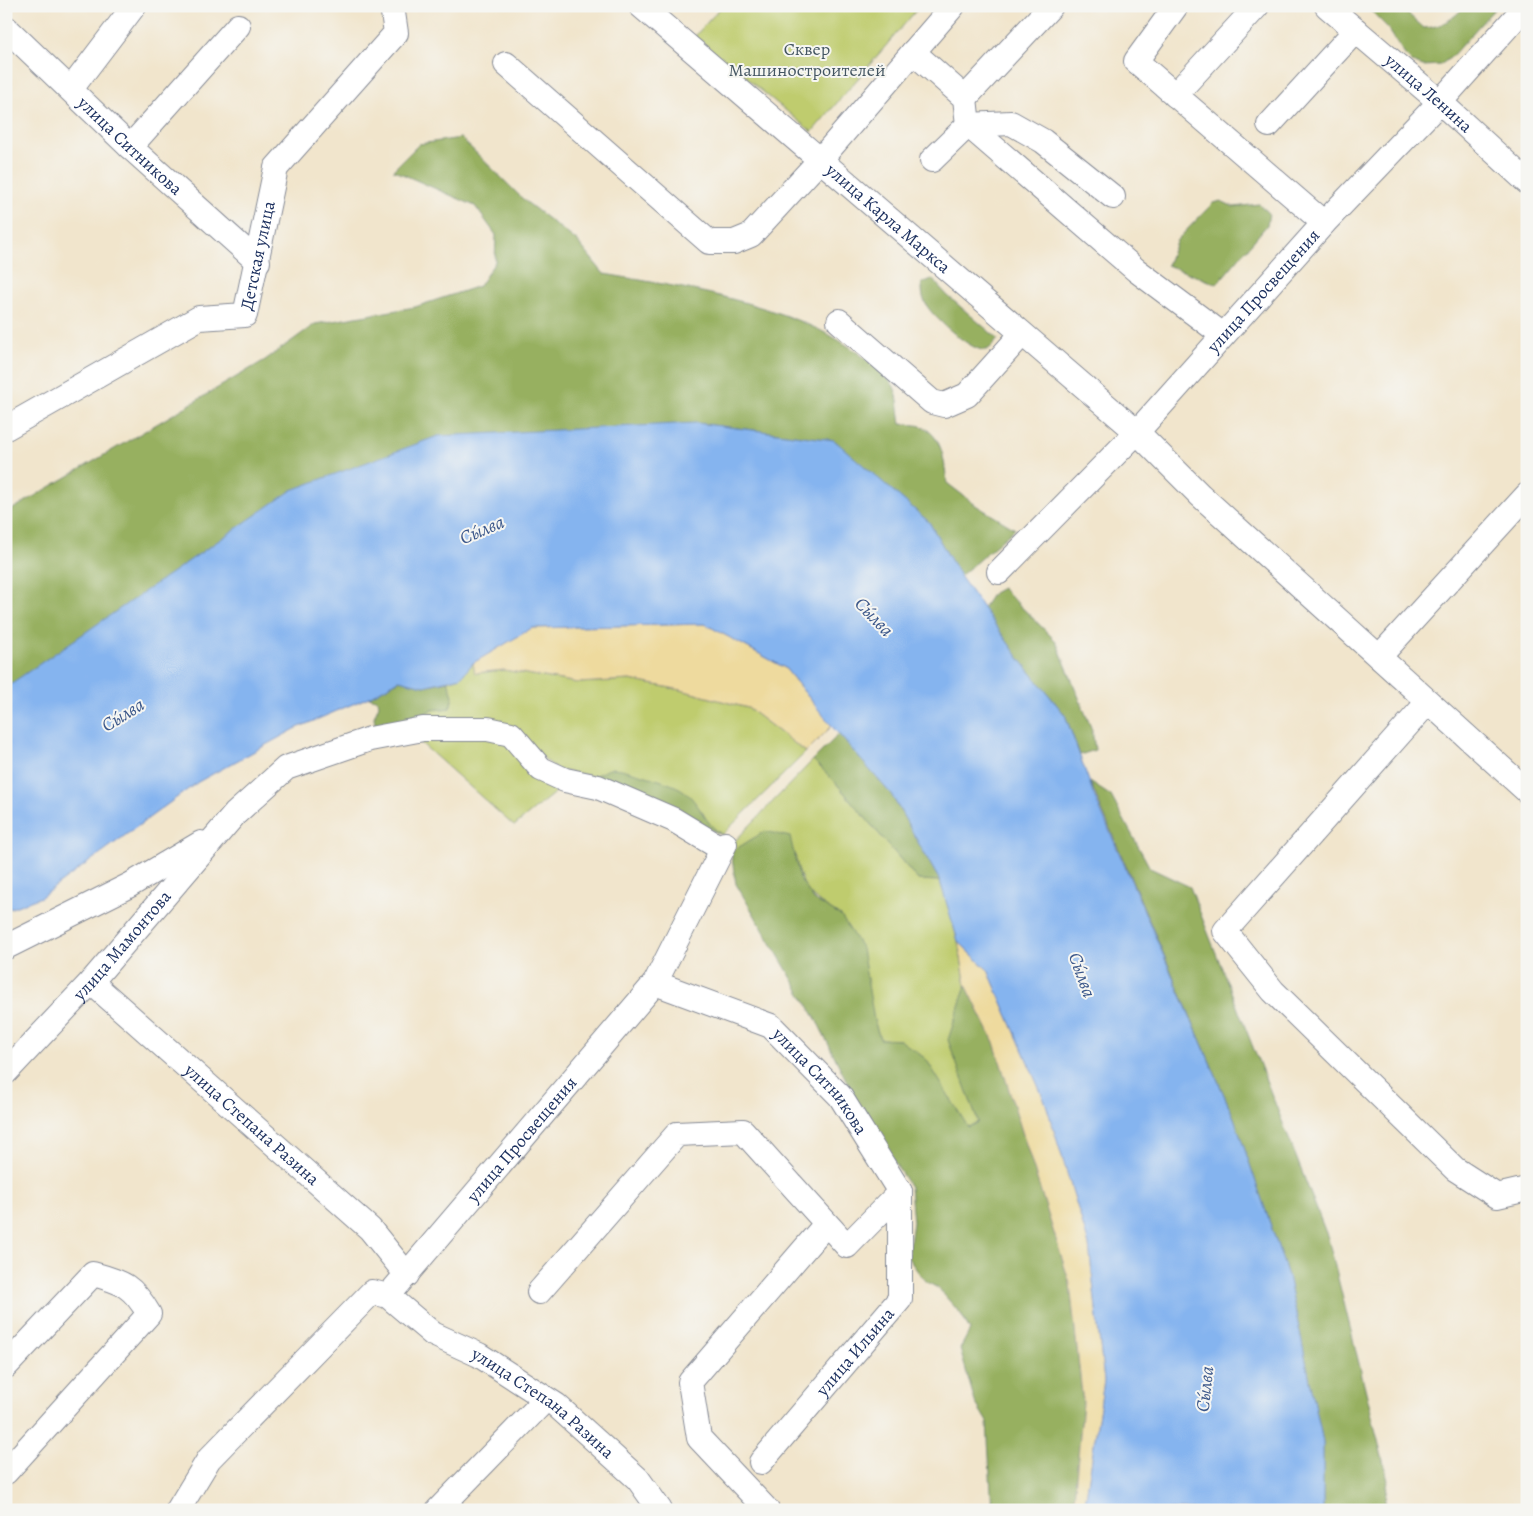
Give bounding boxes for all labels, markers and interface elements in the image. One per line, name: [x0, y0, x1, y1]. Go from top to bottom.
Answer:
park label: Сквер Машиностроителей: [728, 37, 886, 82]
street label: улица Ленина: [1379, 48, 1478, 139]
street label: улица Ситникова: [72, 90, 188, 201]
street label: улица Карла Маркса: [820, 157, 956, 279]
street label: Детская улица: [234, 198, 281, 312]
street label: улица Просвещения: [1201, 224, 1325, 359]
water label: Сы́лва: [456, 509, 508, 551]
water label: Сы́лва: [849, 591, 900, 643]
water label: Сы́лва: [97, 692, 150, 738]
street label: улица Мамонтова: [67, 884, 177, 1006]
water label: Сы́лва: [1062, 949, 1102, 1001]
street label: улица Ситникова: [766, 1022, 874, 1140]
street label: улица Степана Разина: [179, 1058, 325, 1191]
street label: улица Просвещения: [461, 1071, 582, 1208]
street label: улица Ильина: [810, 1302, 900, 1402]
street label: улица Степана Разина: [467, 1341, 620, 1464]
water label: Сы́лва: [1190, 1365, 1220, 1413]

